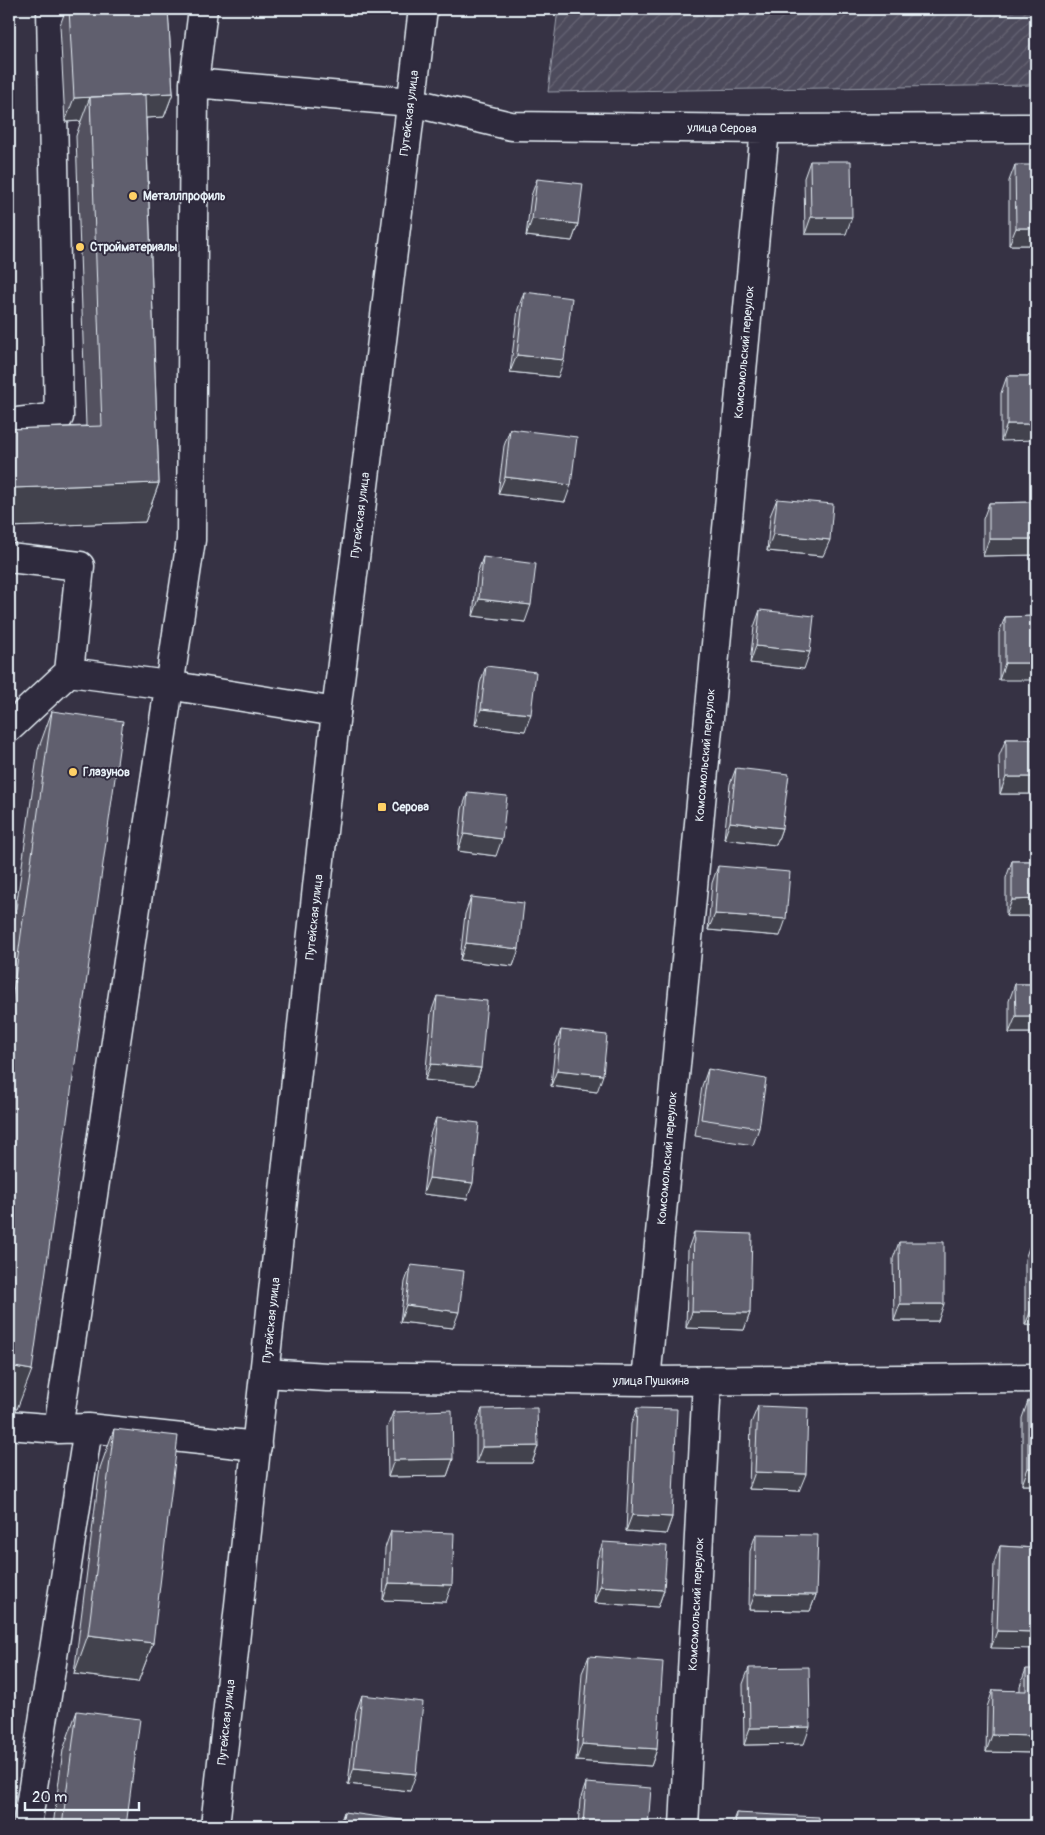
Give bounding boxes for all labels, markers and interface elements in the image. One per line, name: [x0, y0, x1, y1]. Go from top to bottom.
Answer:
street label: Путейская улица: [397, 69, 422, 157]
street label: улица Серова: [686, 120, 757, 137]
place label: Металлпрофиль: [143, 189, 226, 204]
marker: Металлпрофиль: [127, 190, 139, 202]
place label: Стройматериалы: [90, 240, 178, 255]
marker: Стройматериалы: [74, 241, 86, 253]
street label: Комсомольский переулок: [731, 285, 758, 419]
street label: Путейская улица: [348, 471, 373, 559]
street label: Комсомольский переулок: [692, 688, 719, 822]
place label: Глазунов: [83, 765, 130, 780]
marker: Глазунов: [67, 766, 79, 778]
place label: Серова: [392, 800, 429, 815]
marker: Серова: [376, 801, 388, 813]
street label: Путейская улица: [303, 873, 326, 961]
street label: Комсомольский переулок: [654, 1091, 681, 1225]
street label: Путейская улица: [260, 1276, 283, 1364]
street label: улица Пушкина: [612, 1374, 690, 1389]
street label: Комсомольский переулок: [686, 1537, 707, 1671]
street label: Путейская улица: [215, 1678, 238, 1766]
scale bar: [25, 1780, 139, 1812]
text: 20 m: [32, 1788, 67, 1807]

